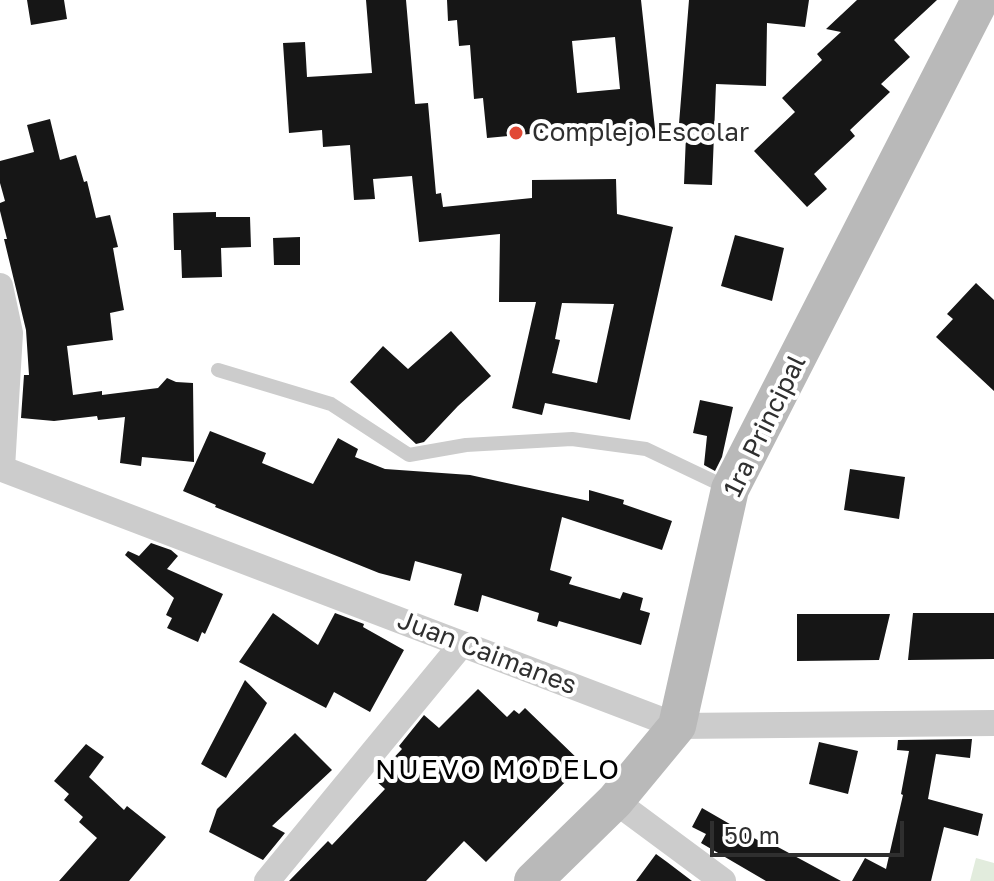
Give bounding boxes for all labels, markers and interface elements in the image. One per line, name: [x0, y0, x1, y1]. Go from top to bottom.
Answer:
place label: Complejo Escolar: [532, 117, 749, 149]
marker: Complejo Escolar: [507, 124, 525, 142]
street label: 1ra Principal: [717, 350, 813, 502]
street label: Juan Caimanes: [393, 605, 581, 701]
district label: NUEVO MODELO: [375, 753, 621, 787]
scale bar: [714, 805, 908, 855]
text: 50 m: [724, 820, 780, 849]

